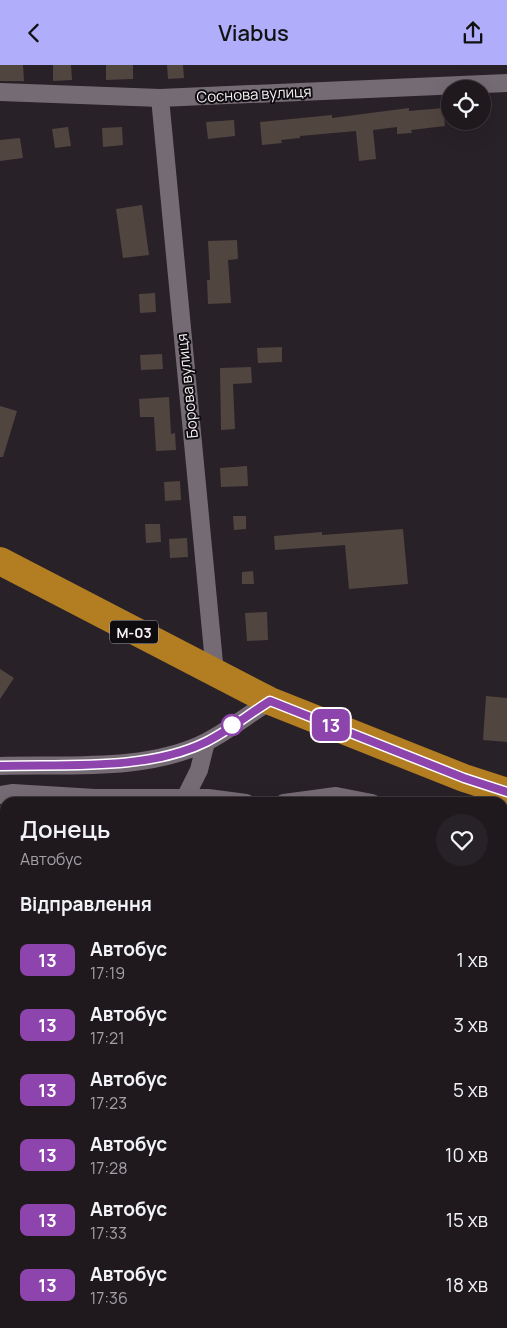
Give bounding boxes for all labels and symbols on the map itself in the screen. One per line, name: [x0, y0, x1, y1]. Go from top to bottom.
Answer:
street label: Соснова вулиця: [196, 80, 312, 108]
street label: Борова вулиця: [171, 332, 203, 440]
road number: М-03: [110, 621, 158, 643]
line badge: 13: [308, 709, 354, 741]
unlabelled marker: [221, 714, 243, 736]

